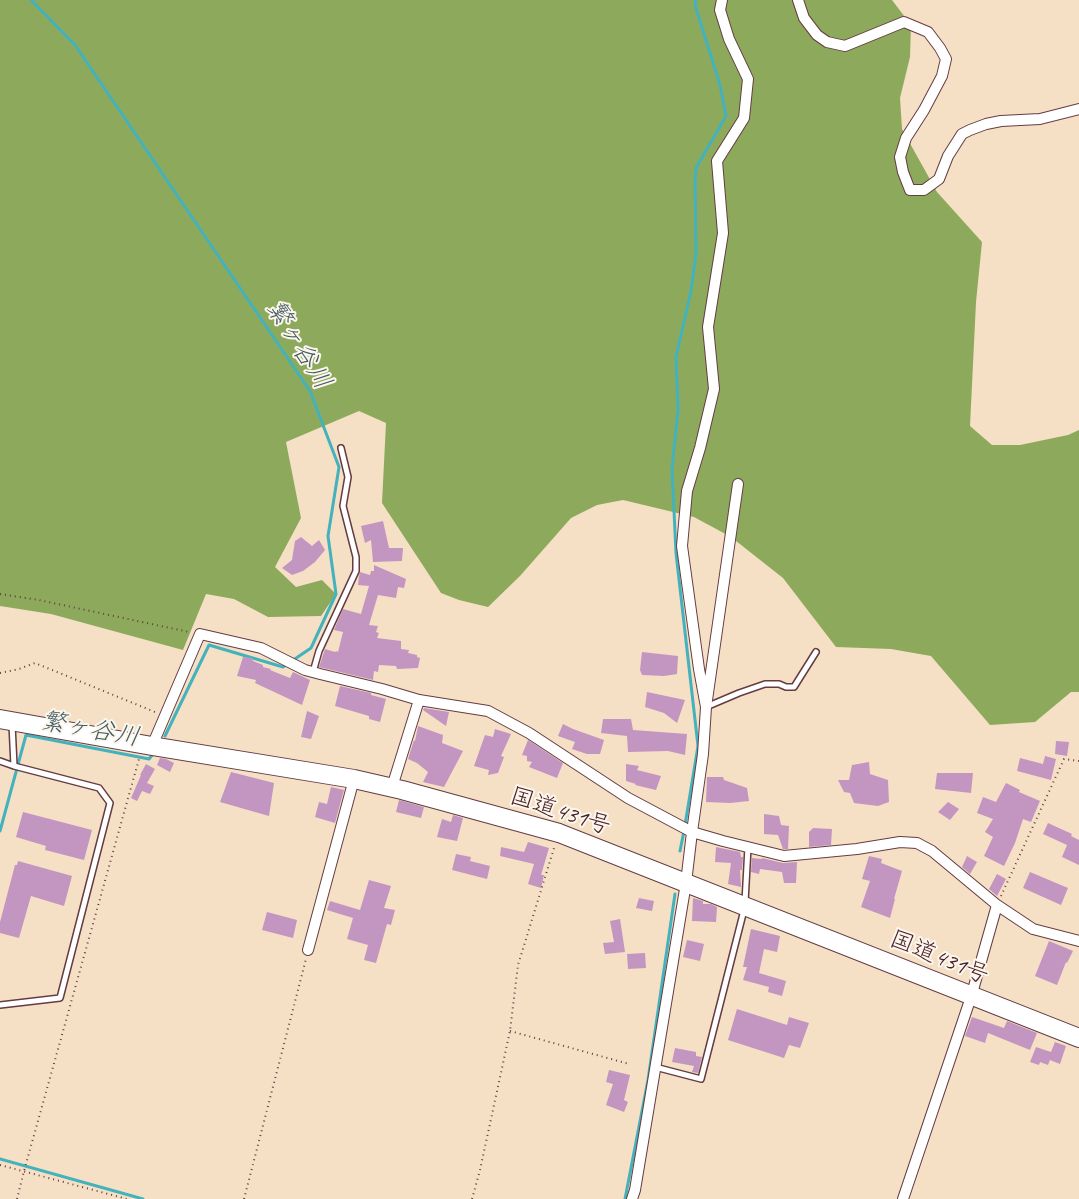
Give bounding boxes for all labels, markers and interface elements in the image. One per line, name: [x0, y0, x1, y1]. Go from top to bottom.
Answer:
water label: 繁ヶ谷川: [259, 295, 337, 395]
water label: 繁ヶ谷川: [38, 707, 142, 753]
street label: 国道431号: [506, 782, 614, 842]
street label: 国道431号: [885, 925, 993, 991]

